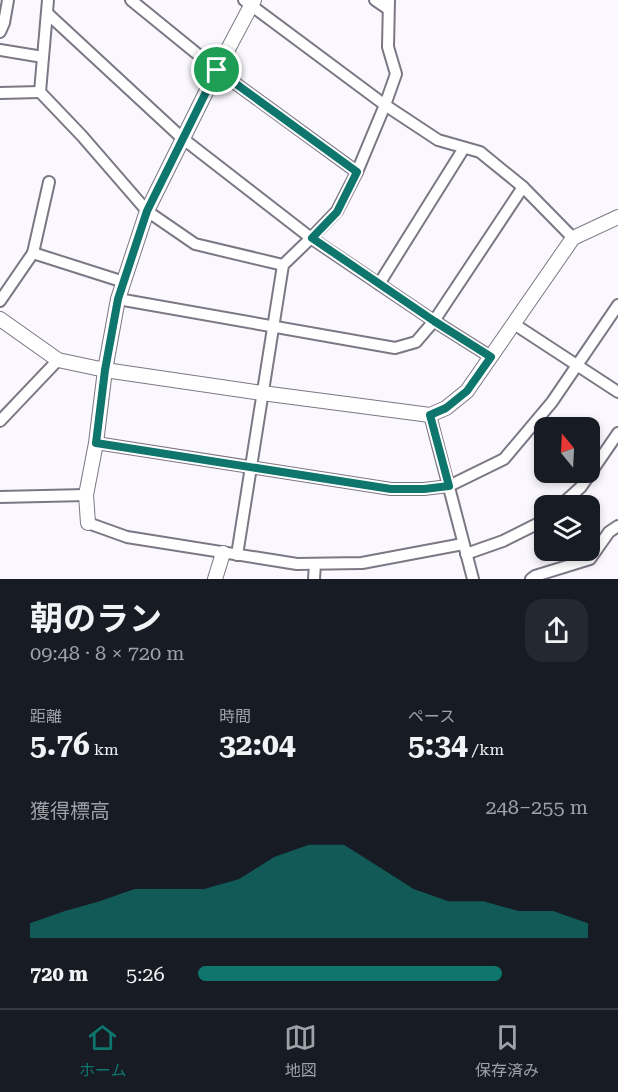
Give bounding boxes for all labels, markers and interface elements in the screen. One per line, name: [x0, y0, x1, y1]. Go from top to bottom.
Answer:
pin: [191, 44, 242, 95]
icon: arrive: [200, 53, 233, 86]
north arrow: [534, 417, 600, 483]
map controls: [534, 417, 600, 561]
button: layers: [534, 495, 600, 561]
text: 朝のラン: [30, 599, 162, 638]
button: share: [525, 599, 588, 662]
text: 09:48 · 8 × 720 m: [30, 641, 185, 665]
text: 距離: [30, 707, 62, 726]
text: 時間: [219, 707, 251, 726]
text: ペース: [408, 707, 455, 726]
text: 5.76: [30, 727, 90, 762]
text: 32:04: [219, 727, 296, 762]
text: 5:34: [408, 727, 468, 762]
text: km: [90, 740, 119, 759]
text: /km: [468, 740, 504, 759]
text: 248–255 m: [485, 795, 588, 819]
text: 獲得標高: [30, 799, 110, 823]
text: 720 m: [30, 962, 88, 986]
text: 5:26: [126, 962, 165, 986]
tab: ホーム: [79, 1021, 126, 1081]
tab: 地図: [284, 1021, 317, 1081]
tab: 保存済み: [475, 1021, 539, 1081]

